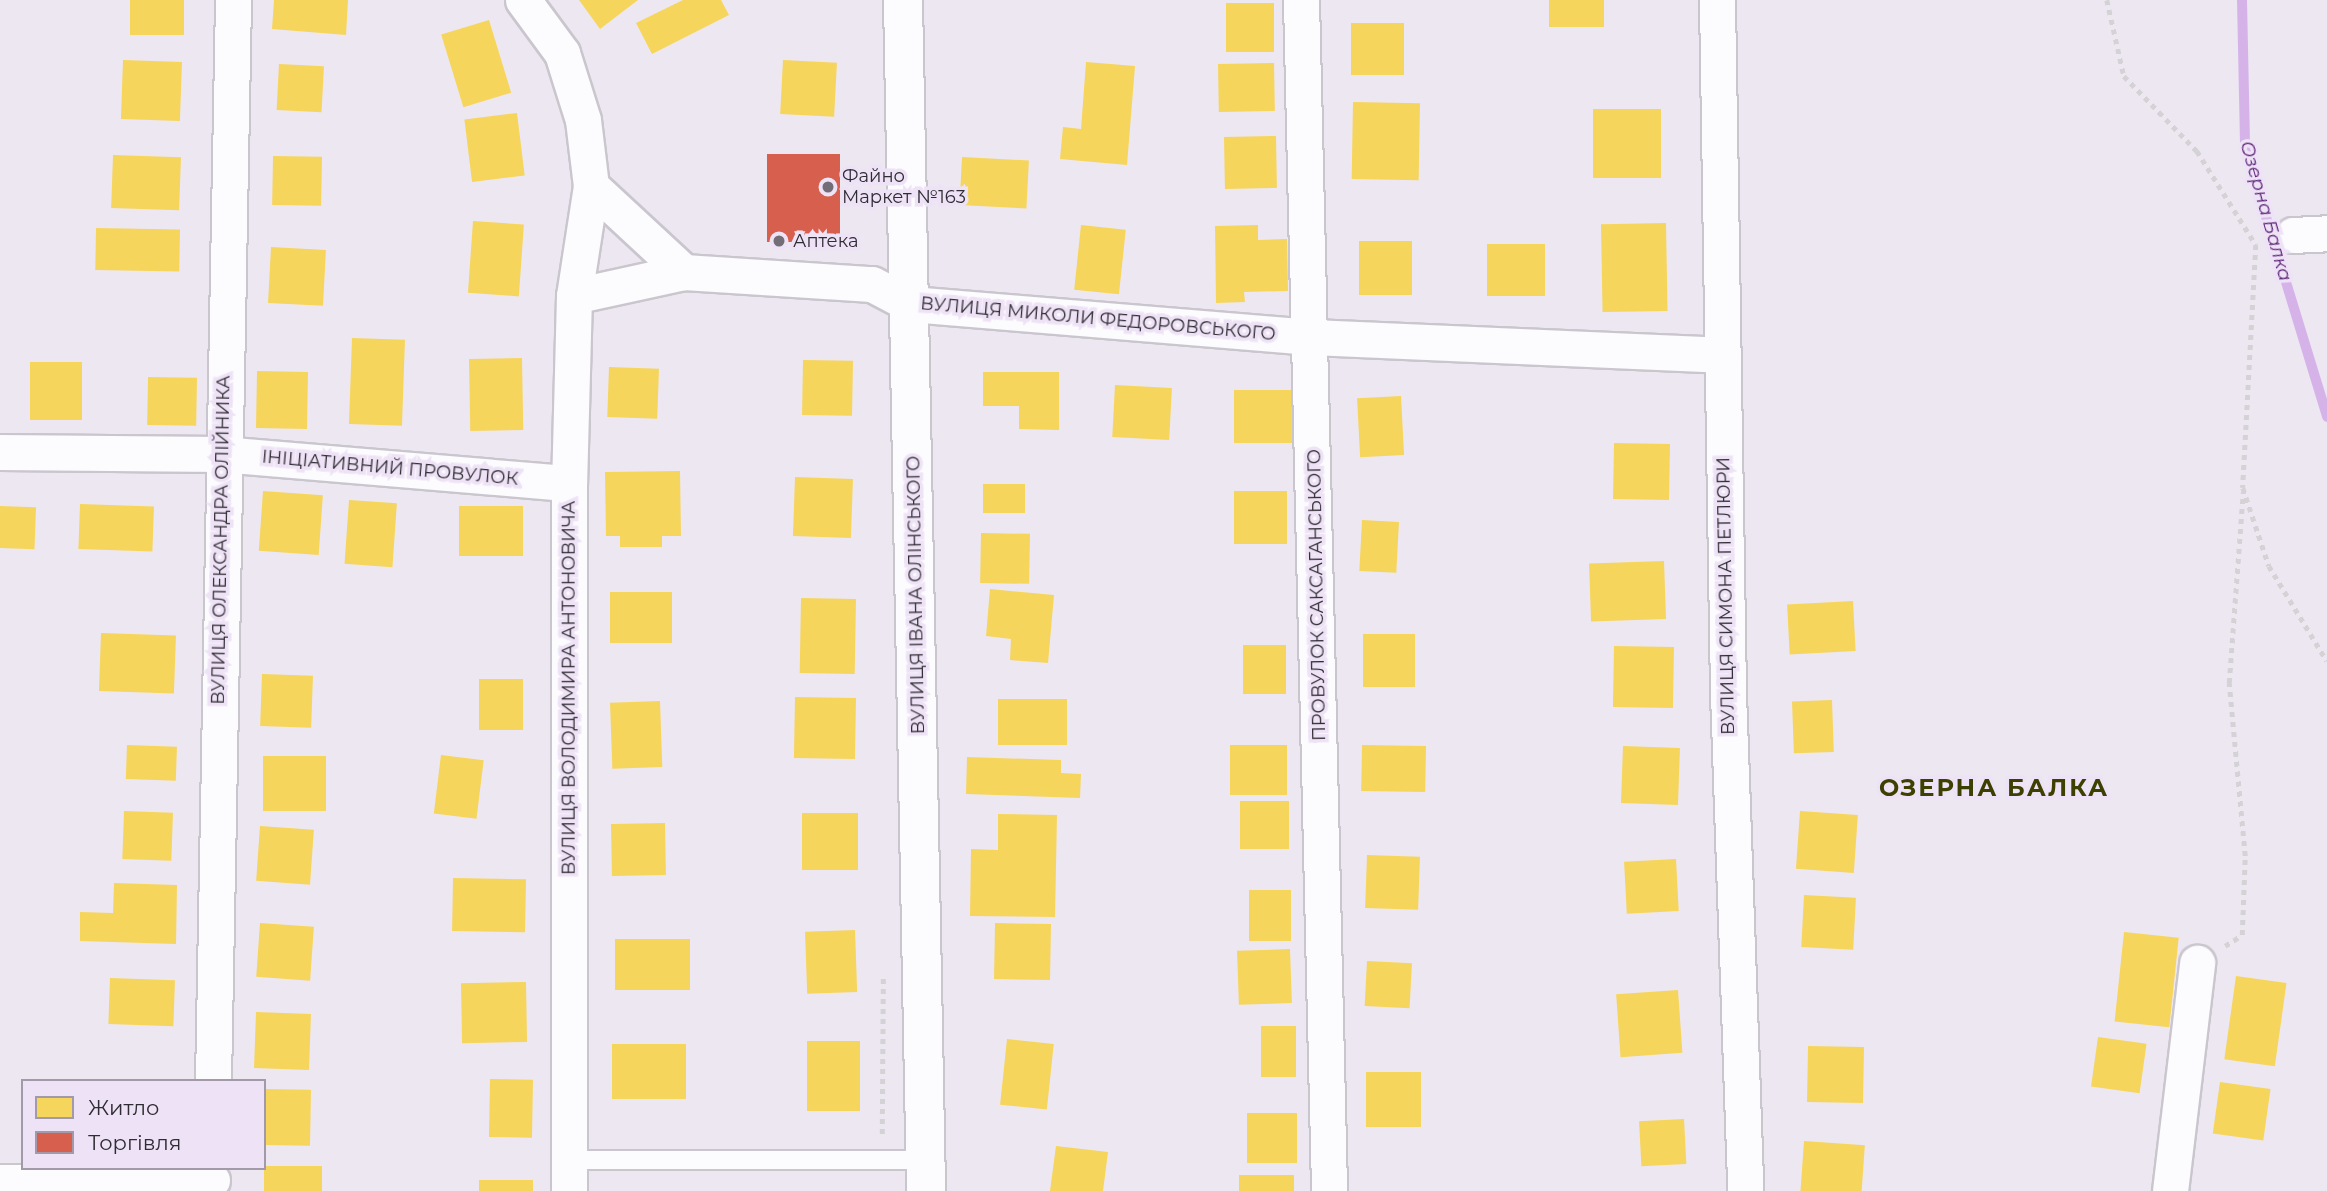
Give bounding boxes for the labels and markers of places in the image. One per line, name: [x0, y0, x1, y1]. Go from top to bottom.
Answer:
place label: Файно Маркет №163: [842, 166, 966, 208]
marker: Файно Маркет №163: [820, 179, 836, 195]
place label: Аптека: [793, 230, 859, 252]
marker: Аптека: [771, 233, 787, 249]

